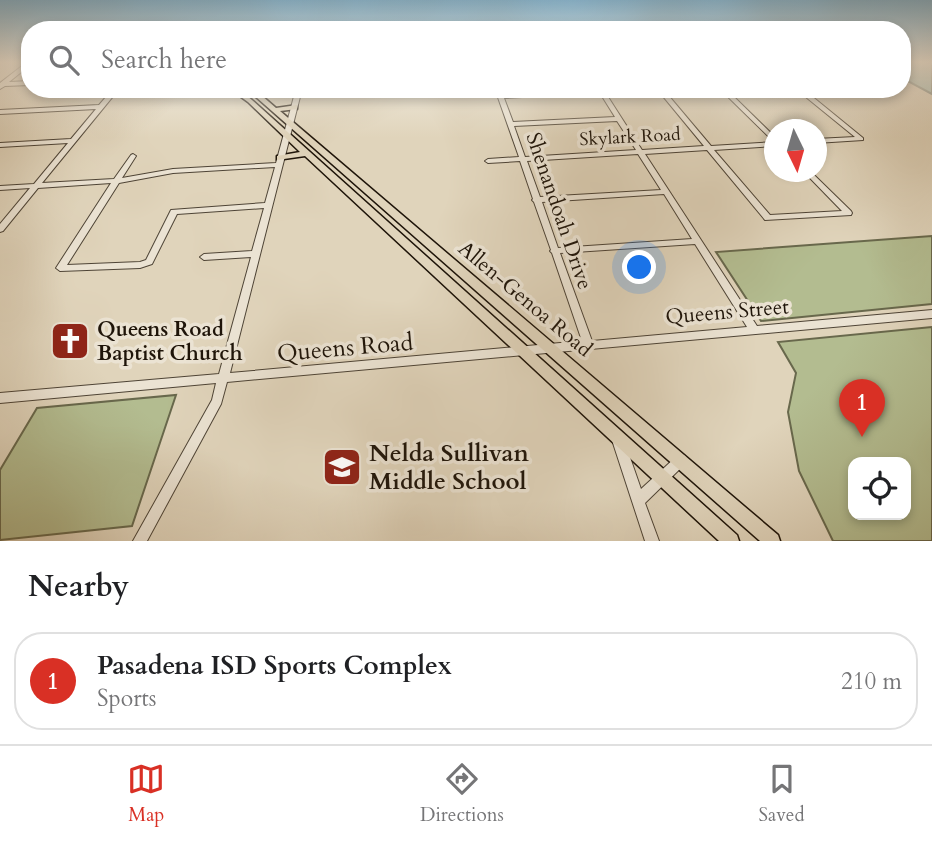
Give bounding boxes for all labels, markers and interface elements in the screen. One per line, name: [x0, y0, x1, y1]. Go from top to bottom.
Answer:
search box: [21, 21, 911, 98]
icon: search: [45, 41, 83, 79]
text: Search here: [101, 42, 227, 77]
north arrow: [764, 119, 827, 182]
street label: Skylark Road: [579, 122, 682, 152]
street label: Shenandoah Drive: [519, 129, 599, 293]
street label: Allen-Genoa Road: [452, 234, 598, 364]
your location: [622, 250, 656, 284]
street label: Queens Street: [664, 292, 790, 332]
place label: Queens Road Baptist Church: [97, 315, 242, 368]
church icon: Queens Road Baptist Church: [49, 320, 91, 362]
street label: Queens Road: [276, 326, 415, 370]
pin: 1: [839, 379, 885, 437]
place label: Nelda Sullivan Middle School: [369, 437, 529, 498]
school or university icon: Nelda Sullivan Middle School: [321, 446, 363, 488]
map controls: [848, 457, 911, 520]
button: locate: [848, 457, 911, 520]
text: Nearby: [28, 566, 129, 607]
text: Pasadena ISD Sports Complex: [97, 648, 452, 683]
text: 1: [47, 666, 59, 697]
text: 210 m: [841, 666, 902, 697]
text: Sports: [97, 683, 157, 714]
tab: Map: [127, 760, 165, 828]
tab: Directions: [420, 760, 504, 828]
tab: Saved: [759, 760, 805, 828]

